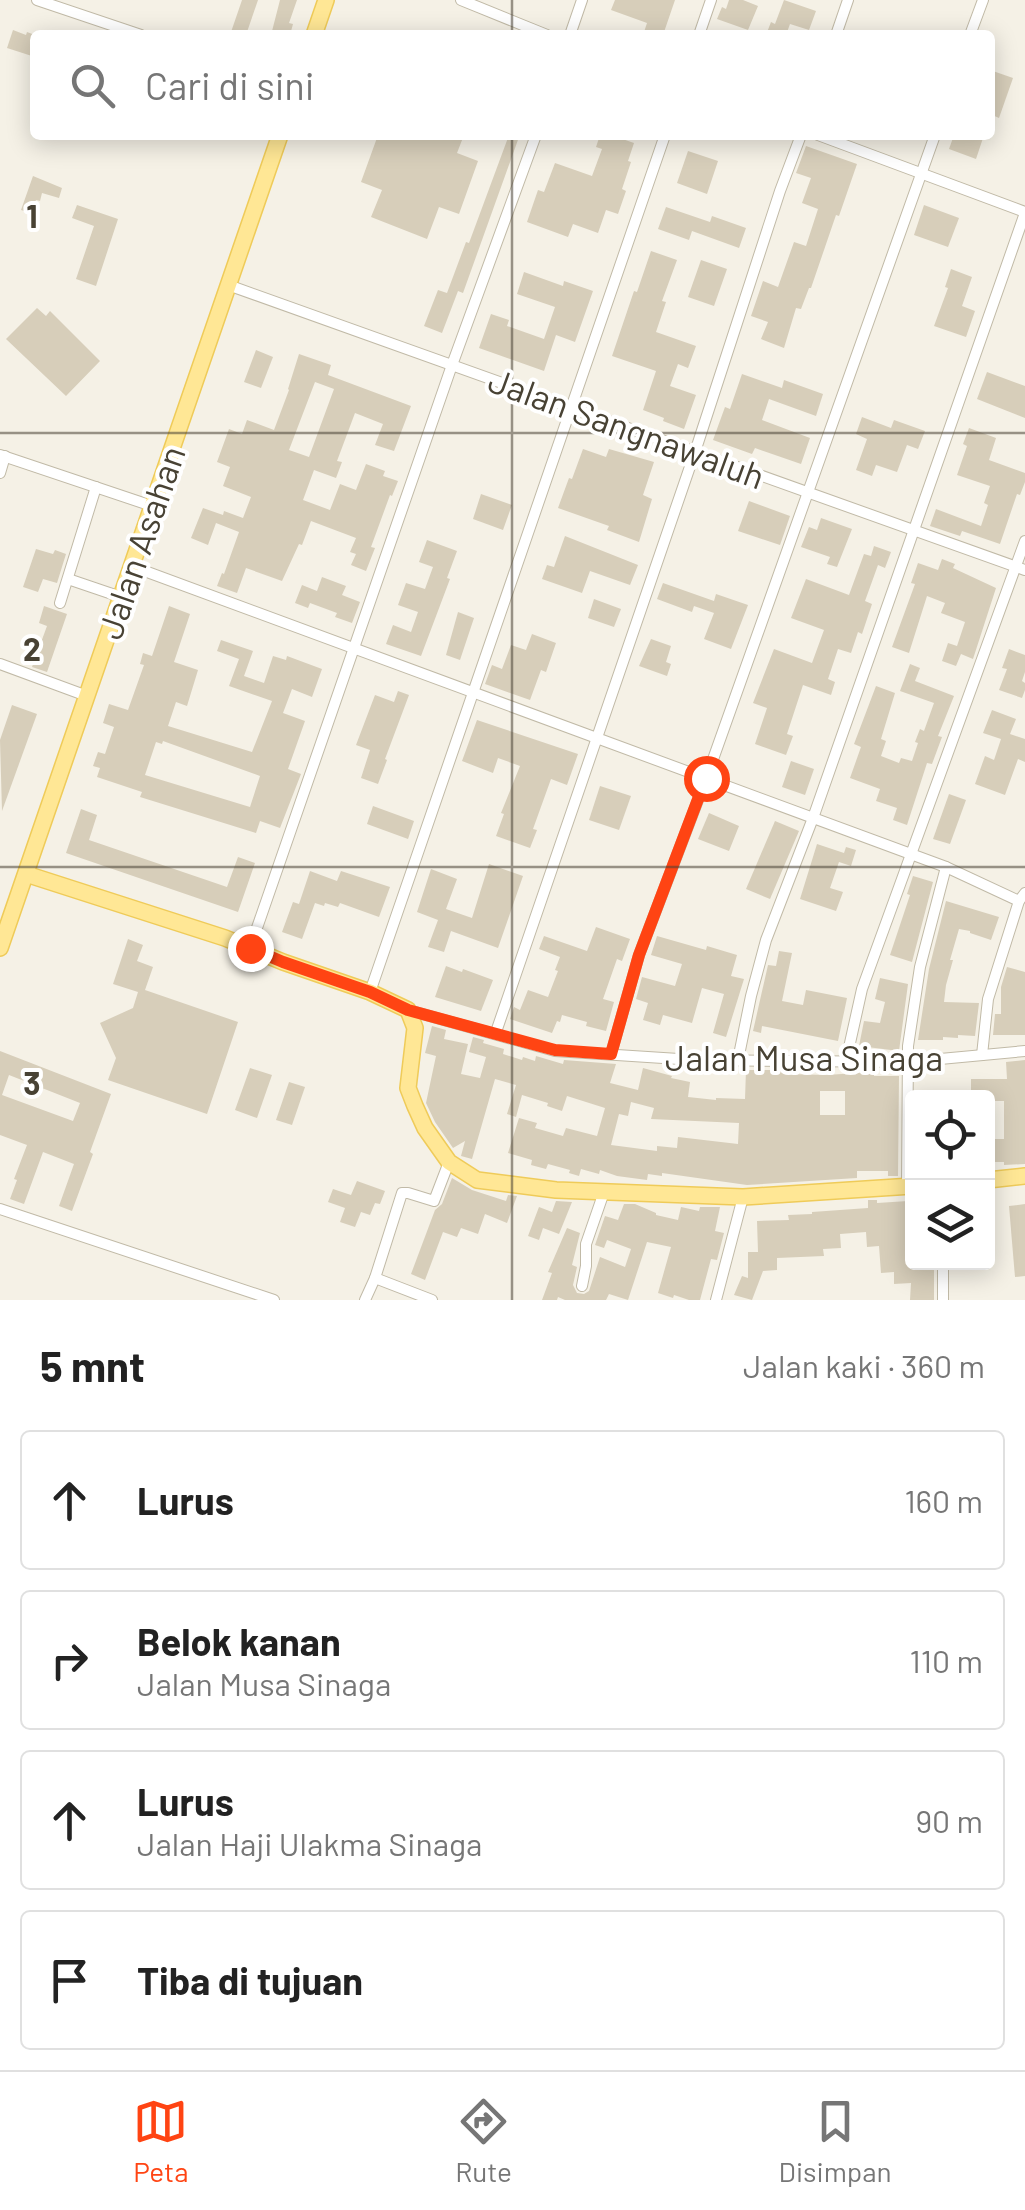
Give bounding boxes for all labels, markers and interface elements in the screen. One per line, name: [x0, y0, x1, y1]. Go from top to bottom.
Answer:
search box: [30, 30, 995, 140]
icon: search: [65, 58, 120, 113]
text: Cari di sini: [145, 62, 315, 108]
text: 1: [26, 196, 38, 234]
street label: Jalan Sangnawaluh: [483, 358, 771, 496]
street label: Jalan Asahan: [87, 440, 193, 644]
text: 2: [23, 629, 41, 667]
route start: [684, 756, 730, 802]
route end: [228, 926, 274, 972]
street label: Jalan Musa Sinaga: [665, 1036, 943, 1078]
text: 3: [23, 1063, 41, 1101]
map controls: [905, 1090, 995, 1270]
button: locate: [905, 1090, 995, 1180]
button: layers: [905, 1180, 995, 1270]
text: 5 mnt: [40, 1340, 145, 1390]
text: Jalan kaki · 360 m: [743, 1346, 985, 1384]
icon: ahead: [42, 1473, 97, 1528]
text: Lurus: [137, 1477, 234, 1523]
text: 160 m: [904, 1481, 983, 1519]
text: Belok kanan: [137, 1618, 341, 1664]
icon: right: [42, 1633, 97, 1688]
text: 110 m: [910, 1641, 983, 1679]
text: Jalan Musa Sinaga: [137, 1664, 391, 1702]
text: Lurus: [137, 1778, 234, 1824]
icon: ahead: [42, 1793, 97, 1848]
text: 90 m: [915, 1801, 983, 1839]
text: Jalan Haji Ulakma Sinaga: [137, 1824, 482, 1862]
icon: arrive: [42, 1953, 97, 2008]
text: Tiba di tujuan: [137, 1957, 363, 2003]
tab: Peta: [133, 2094, 189, 2188]
tab: Rute: [455, 2094, 512, 2188]
tab: Disimpan: [779, 2094, 892, 2188]

